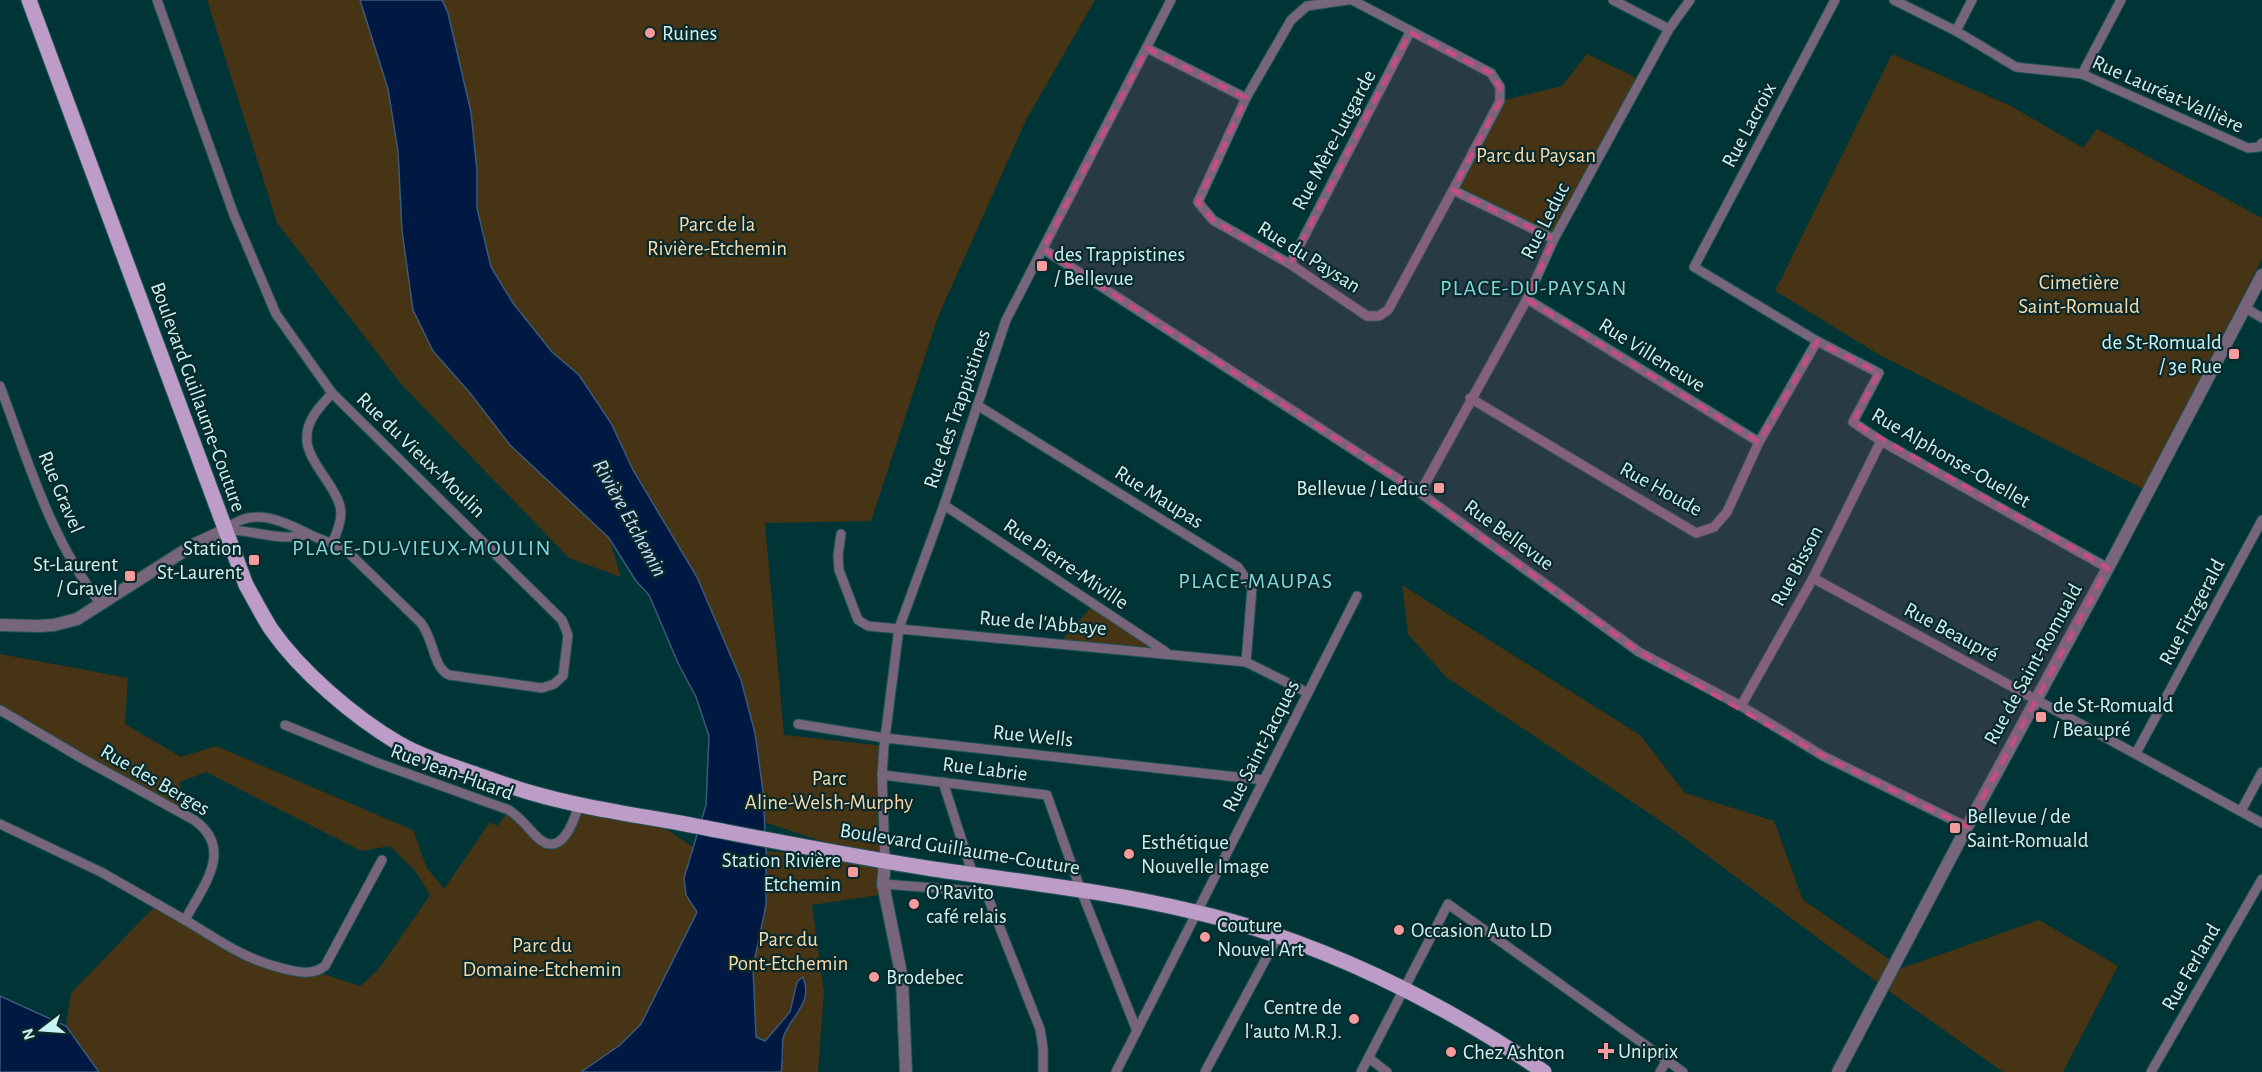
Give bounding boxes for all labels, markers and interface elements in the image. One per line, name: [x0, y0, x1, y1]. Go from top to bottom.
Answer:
place label: Ruines: [662, 23, 717, 44]
marker: Ruines: [643, 26, 657, 40]
street label: Rue Lauréat-Vallière: [2089, 51, 2247, 137]
street label: Rue Mère-Lutgarde: [1288, 66, 1380, 214]
street label: Rue Lacroix: [1718, 79, 1780, 171]
park label: Parc du Paysan: [1476, 145, 1596, 166]
street label: Rue Leduc: [1517, 179, 1573, 263]
park label: Parc de la Rivière-Etchemin: [647, 214, 787, 259]
street label: Rue du Paysan: [1254, 217, 1364, 297]
place label: des Trappistines / Bellevue: [1054, 244, 1185, 289]
marker: des Trappistines / Bellevue: [1035, 259, 1049, 273]
park label: Cimetière Saint-Romuald: [2018, 272, 2140, 317]
district label: PLACE-DU-PAYSAN: [1440, 277, 1628, 299]
street label: Boulevard Guillaume-Couture: [147, 279, 249, 515]
street label: Rue Villeneuve: [1595, 314, 1709, 396]
street label: Rue des Trappistines: [920, 327, 994, 491]
place label: de St-Romuald / 3e Rue: [2102, 332, 2222, 377]
marker: de St-Romuald / 3e Rue: [2227, 347, 2241, 361]
street label: Rue du Vieux-Moulin: [353, 388, 489, 522]
street label: Rue Alphonse-Ouellet: [1868, 404, 2034, 512]
street label: Rue Gravel: [34, 448, 88, 536]
water label: Rivière Etchemin: [589, 456, 671, 580]
street label: Rue Houde: [1616, 458, 1706, 520]
street label: Rue Maupas: [1111, 462, 1207, 532]
place label: Bellevue / Leduc: [1296, 478, 1427, 499]
marker: Bellevue / Leduc: [1432, 481, 1446, 495]
street label: Rue Bellevue: [1460, 496, 1558, 574]
street label: Rue Pierre-Miville: [1000, 515, 1132, 613]
street label: Rue Bisson: [1767, 522, 1827, 610]
district label: PLACE-DU-VIEUX-MOULIN: [292, 537, 552, 559]
place label: Station St-Laurent: [157, 538, 242, 583]
marker: Station St-Laurent: [247, 553, 261, 567]
place label: St-Laurent / Gravel: [33, 554, 118, 599]
street label: Rue Fitzgerald: [2155, 555, 2229, 669]
marker: St-Laurent / Gravel: [123, 569, 137, 583]
district label: PLACE-MAUPAS: [1178, 570, 1334, 592]
street label: Rue de Saint-Romuald: [1980, 580, 2086, 748]
street label: Rue Beaupré: [1901, 599, 2001, 665]
street label: Rue de l'Abbaye: [978, 607, 1108, 639]
street label: Rue Saint-Jacques: [1219, 677, 1303, 815]
place label: de St-Romuald / Beaupré: [2053, 695, 2174, 740]
marker: de St-Romuald / Beaupré: [2034, 710, 2048, 724]
street label: Rue Wells: [992, 721, 1074, 751]
street label: Rue des Berges: [97, 740, 213, 820]
street label: Rue Jean-Huard: [388, 740, 516, 804]
street label: Rue Labrie: [941, 753, 1029, 785]
park label: Parc Aline-Welsh-Murphy: [745, 768, 913, 813]
place label: Bellevue / de Saint-Romuald: [1967, 806, 2089, 851]
street label: Boulevard Guillaume-Couture: [838, 820, 1082, 878]
marker: Bellevue / de Saint-Romuald: [1948, 821, 1962, 835]
place label: Esthétique Nouvelle Image: [1141, 832, 1269, 877]
marker: Esthétique Nouvelle Image: [1122, 847, 1136, 861]
place label: Station Rivière Etchemin: [722, 850, 841, 895]
marker: Station Rivière Etchemin: [846, 865, 860, 879]
place label: O'Ravito café relais: [926, 882, 1007, 927]
marker: O'Ravito café relais: [907, 897, 921, 911]
place label: Couture Nouvel Art: [1217, 915, 1304, 960]
place label: Occasion Auto LD: [1411, 920, 1552, 941]
street label: Rue Ferland: [2158, 920, 2224, 1014]
marker: Occasion Auto LD: [1392, 923, 1406, 937]
park label: Parc du Pont-Etchemin: [728, 929, 848, 974]
marker: Couture Nouvel Art: [1198, 930, 1212, 944]
park label: Parc du Domaine-Etchemin: [462, 935, 622, 980]
place label: Brodebec: [886, 967, 963, 988]
marker: Brodebec: [867, 970, 881, 984]
place label: Centre de l'auto M.R.J.: [1244, 997, 1342, 1042]
north arrow: [12, 1000, 72, 1060]
marker: Centre de l'auto M.R.J.: [1347, 1012, 1361, 1026]
text: N: [19, 1026, 38, 1042]
place label: Uniprix: [1618, 1041, 1678, 1062]
place label: Chez Ashton: [1463, 1042, 1565, 1063]
marker: Uniprix: [1599, 1044, 1613, 1058]
marker: Chez Ashton: [1444, 1045, 1458, 1059]

